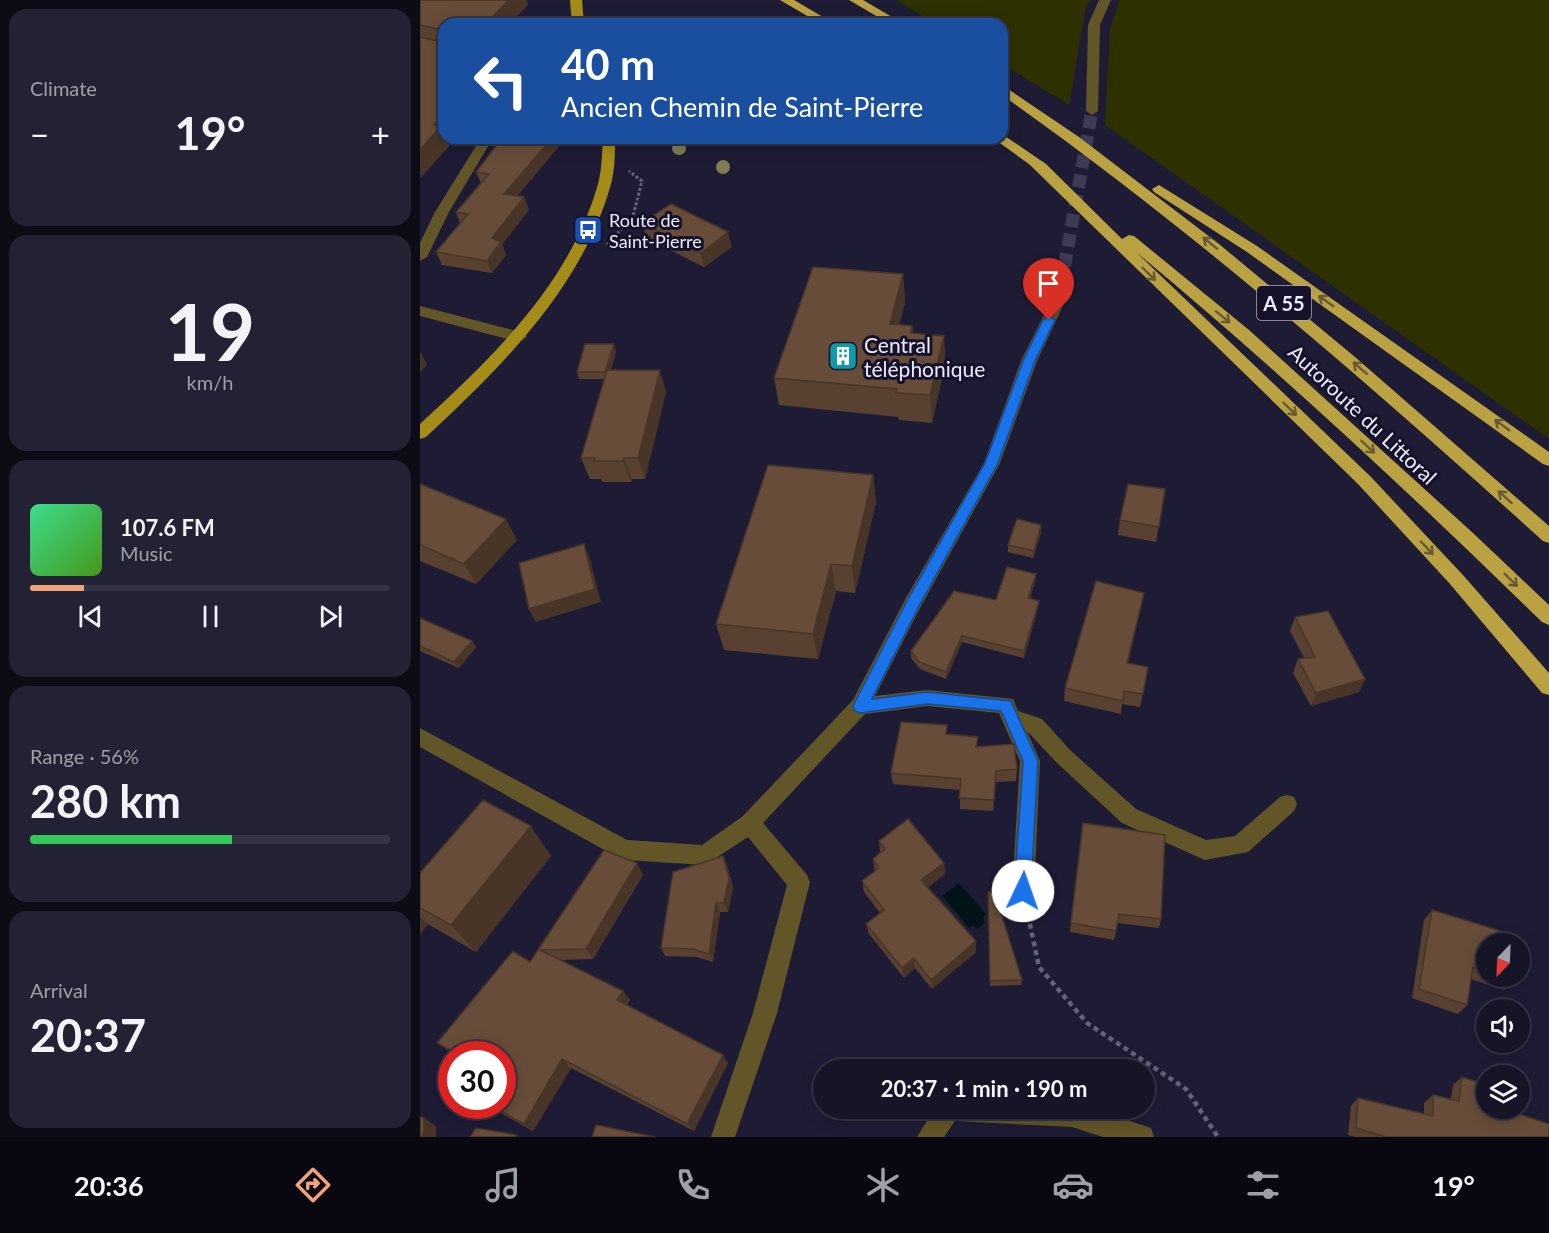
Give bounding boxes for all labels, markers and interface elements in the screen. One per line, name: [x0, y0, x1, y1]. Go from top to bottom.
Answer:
text: 40 m: [561, 39, 655, 89]
icon: left: [462, 42, 540, 120]
text: Climate: [30, 76, 97, 100]
text: Ancien Chemin de Saint-Pierre: [561, 90, 923, 123]
text: 19°: [175, 106, 245, 160]
text: −: [30, 114, 49, 154]
text: +: [371, 114, 390, 154]
place label: Route de Saint-Pierre: [609, 209, 702, 252]
bus stop icon: Route de Saint-Pierre: [572, 214, 604, 246]
one-way arrow: [1202, 236, 1218, 249]
pin: [1023, 258, 1074, 320]
one-way arrow: [1142, 266, 1157, 281]
icon: arrive: [1032, 267, 1065, 300]
text: 19: [165, 284, 255, 378]
road number: A 55: [1257, 286, 1311, 320]
one-way arrow: [1318, 295, 1334, 307]
one-way arrow: [1215, 310, 1231, 323]
place label: Central téléphonique: [864, 332, 985, 381]
street label: Autoroute du Littoral: [1284, 339, 1442, 489]
building icon: Central téléphonique: [827, 340, 859, 372]
one-way arrow: [1352, 361, 1368, 374]
text: km/h: [187, 370, 233, 394]
one-way arrow: [1282, 402, 1297, 416]
one-way arrow: [1494, 419, 1510, 432]
one-way arrow: [1360, 440, 1375, 454]
one-way arrow: [1498, 490, 1513, 504]
text: 107.6 FM: [120, 514, 215, 541]
one-way arrow: [1420, 540, 1434, 555]
text: Music: [120, 541, 173, 565]
one-way arrow: [1503, 573, 1518, 588]
icon: previous: [74, 600, 107, 633]
icon: pause: [194, 600, 227, 633]
icon: next: [314, 600, 347, 633]
text: Range · 56%: [30, 744, 139, 768]
text: 280 km: [30, 774, 181, 828]
position arrow: [991, 859, 1055, 923]
north arrow: [1476, 933, 1530, 987]
map controls: [1476, 933, 1530, 1119]
text: Arrival: [30, 978, 88, 1002]
button: sound: [1476, 999, 1530, 1053]
text: 20:37: [30, 1008, 146, 1062]
speed limit sign: 30: [438, 1041, 516, 1119]
button: layers: [1476, 1065, 1530, 1119]
text: 20:37 · 1 min · 190 m: [881, 1075, 1087, 1102]
icon: directions: [292, 1164, 334, 1206]
icon: music: [482, 1164, 524, 1206]
icon: phone: [672, 1164, 714, 1206]
icon: climate: [862, 1164, 904, 1206]
icon: car: [1052, 1164, 1094, 1206]
icon: filters: [1242, 1164, 1284, 1206]
text: 20:36: [74, 1169, 144, 1202]
text: 19°: [1432, 1169, 1475, 1202]

